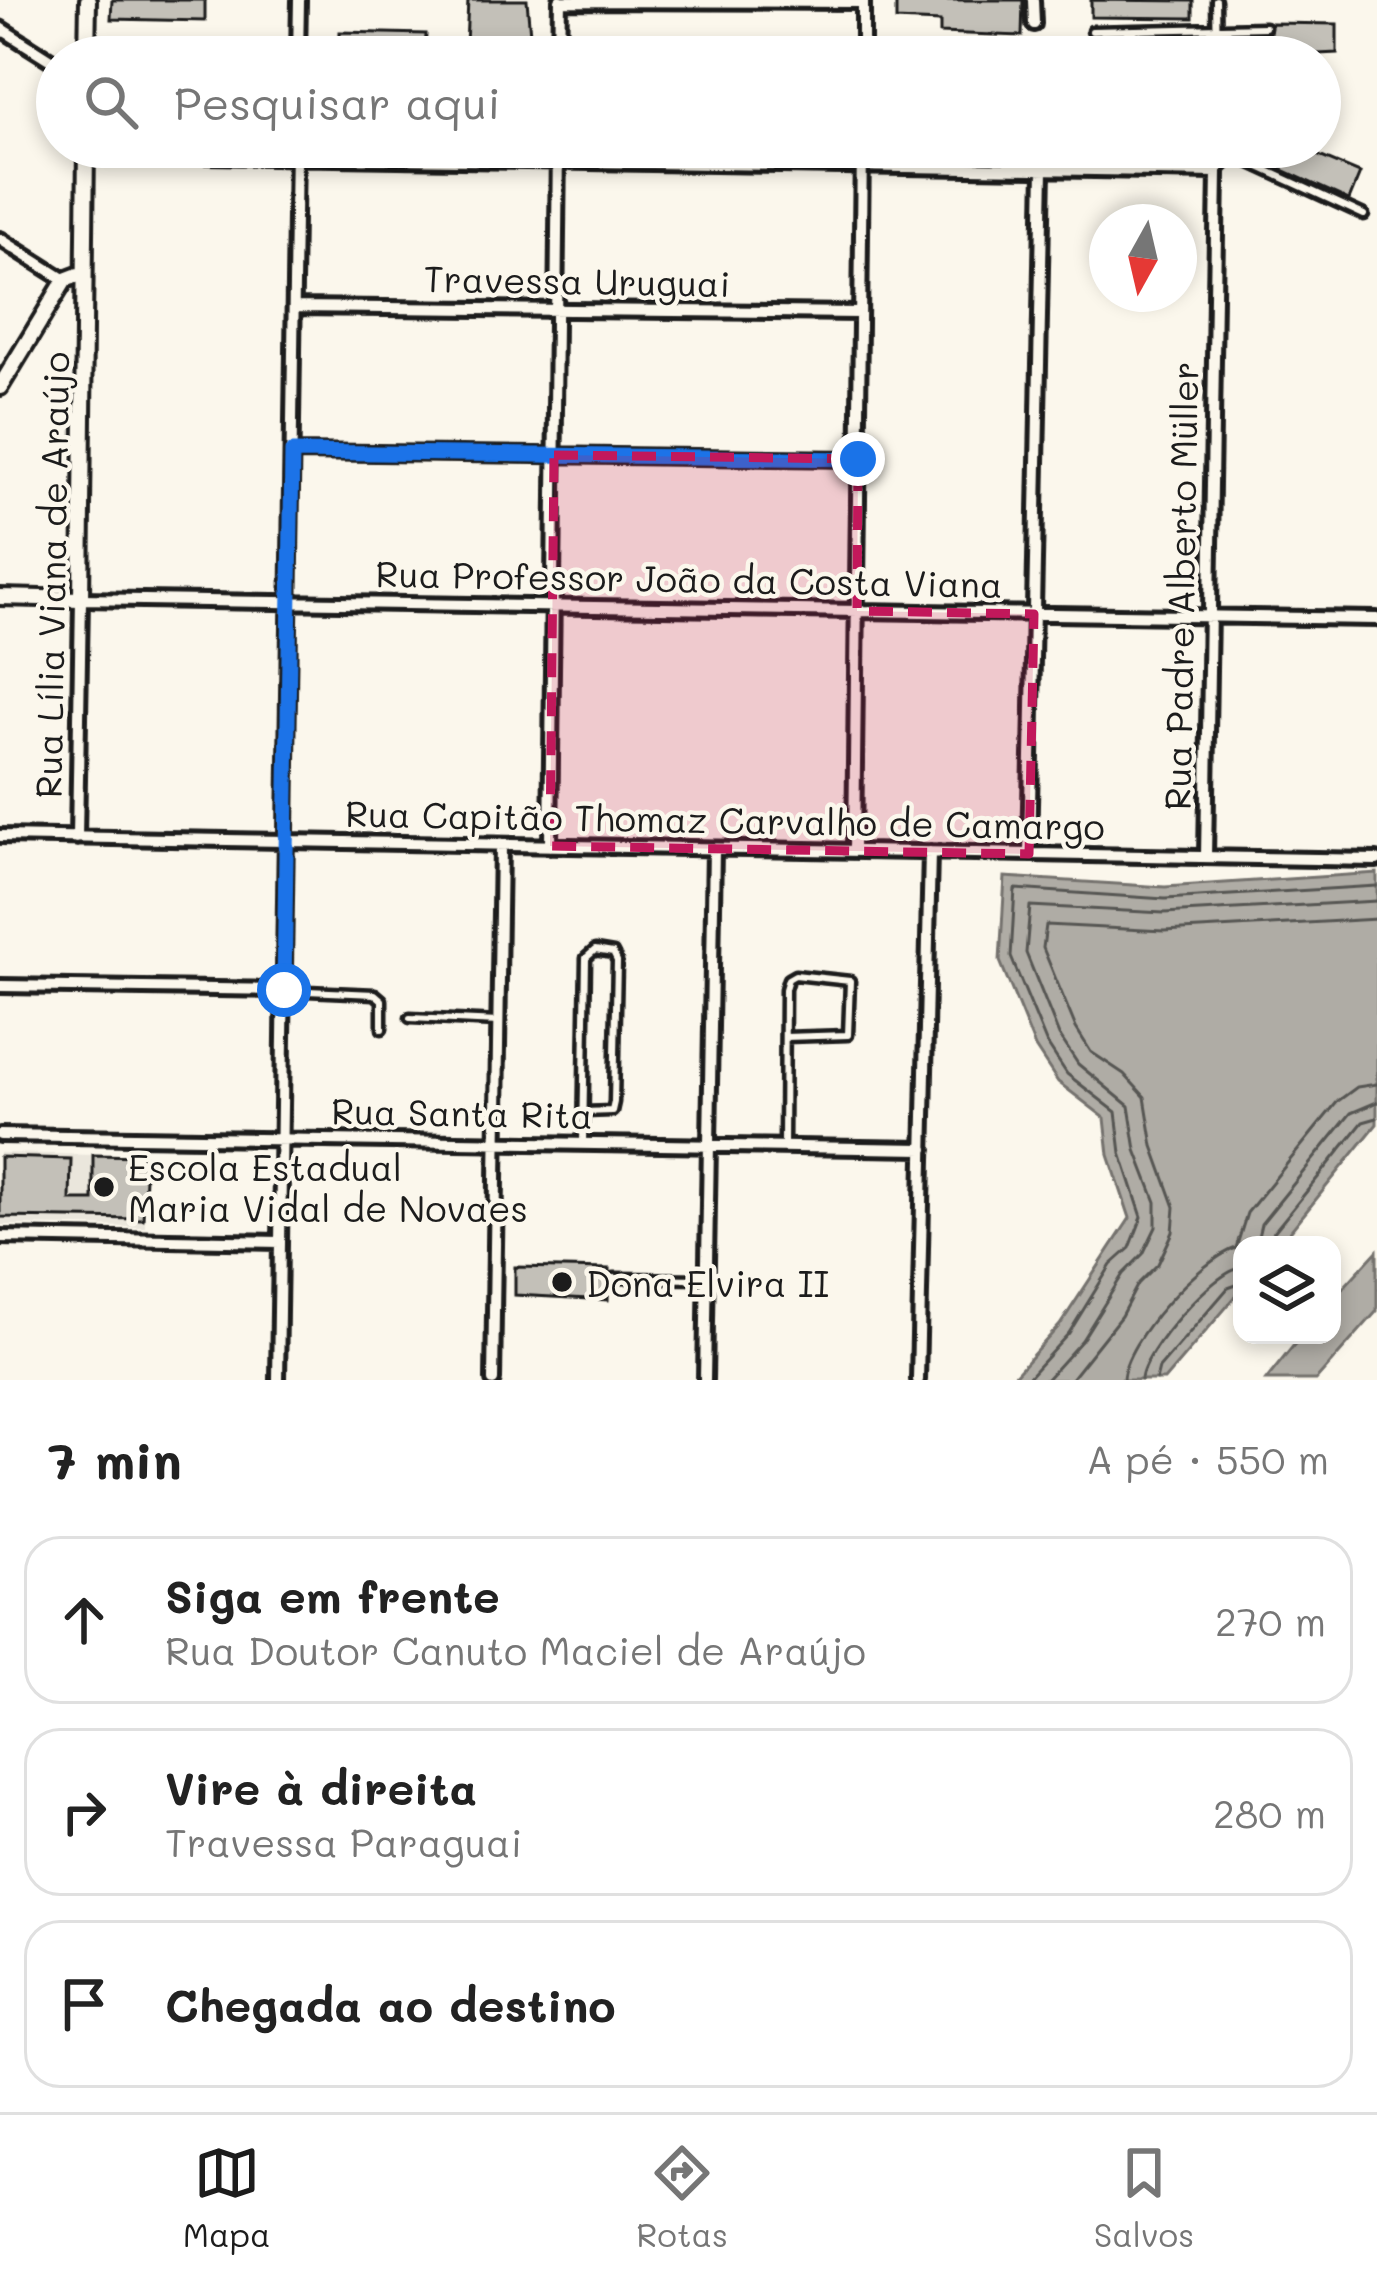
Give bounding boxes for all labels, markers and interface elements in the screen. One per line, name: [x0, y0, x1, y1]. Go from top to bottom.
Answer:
search box: [36, 36, 1341, 168]
icon: search: [78, 69, 144, 135]
text: Pesquisar aqui: [174, 73, 501, 131]
north arrow: [1089, 204, 1197, 312]
street label: Travessa Uruguai: [423, 254, 731, 306]
street label: Rua Lília Viana de Araújo: [24, 351, 78, 799]
street label: Rua Padre Alberto Müller: [1153, 361, 1207, 811]
route end: [831, 432, 885, 486]
street label: Rua Professor João da Costa Viana: [375, 549, 1003, 607]
street label: Rua Capitão Thomaz Carvalho de Camargo: [345, 789, 1105, 849]
route start: [257, 963, 311, 1017]
street label: Rua Santa Rita: [331, 1086, 593, 1138]
place label: Escola Estadual Maria Vidal de Novaes: [128, 1143, 528, 1231]
marker: Escola Estadual Maria Vidal de Novaes: [91, 1174, 117, 1200]
map controls: [1233, 1236, 1341, 1344]
button: layers: [1233, 1236, 1341, 1344]
place label: Dona Elvira II: [586, 1259, 829, 1306]
marker: Dona Elvira II: [549, 1269, 575, 1295]
text: 7 min: [48, 1425, 182, 1492]
text: A pé · 550 m: [1086, 1433, 1329, 1484]
text: Siga em frente: [165, 1566, 500, 1624]
icon: ahead: [51, 1587, 117, 1653]
text: 270 m: [1215, 1595, 1326, 1646]
text: Rua Doutor Canuto Maciel de Araújo: [165, 1624, 866, 1675]
text: Vire à direita: [165, 1758, 477, 1816]
icon: right: [51, 1779, 117, 1845]
text: 280 m: [1213, 1787, 1326, 1838]
text: Travessa Paraguai: [165, 1816, 522, 1867]
icon: arrive: [51, 1971, 117, 2037]
text: Chegada ao destino: [165, 1975, 616, 2033]
tab: Mapa: [183, 2140, 271, 2255]
tab: Rotas: [636, 2140, 728, 2255]
tab: Salvos: [1094, 2140, 1194, 2255]

